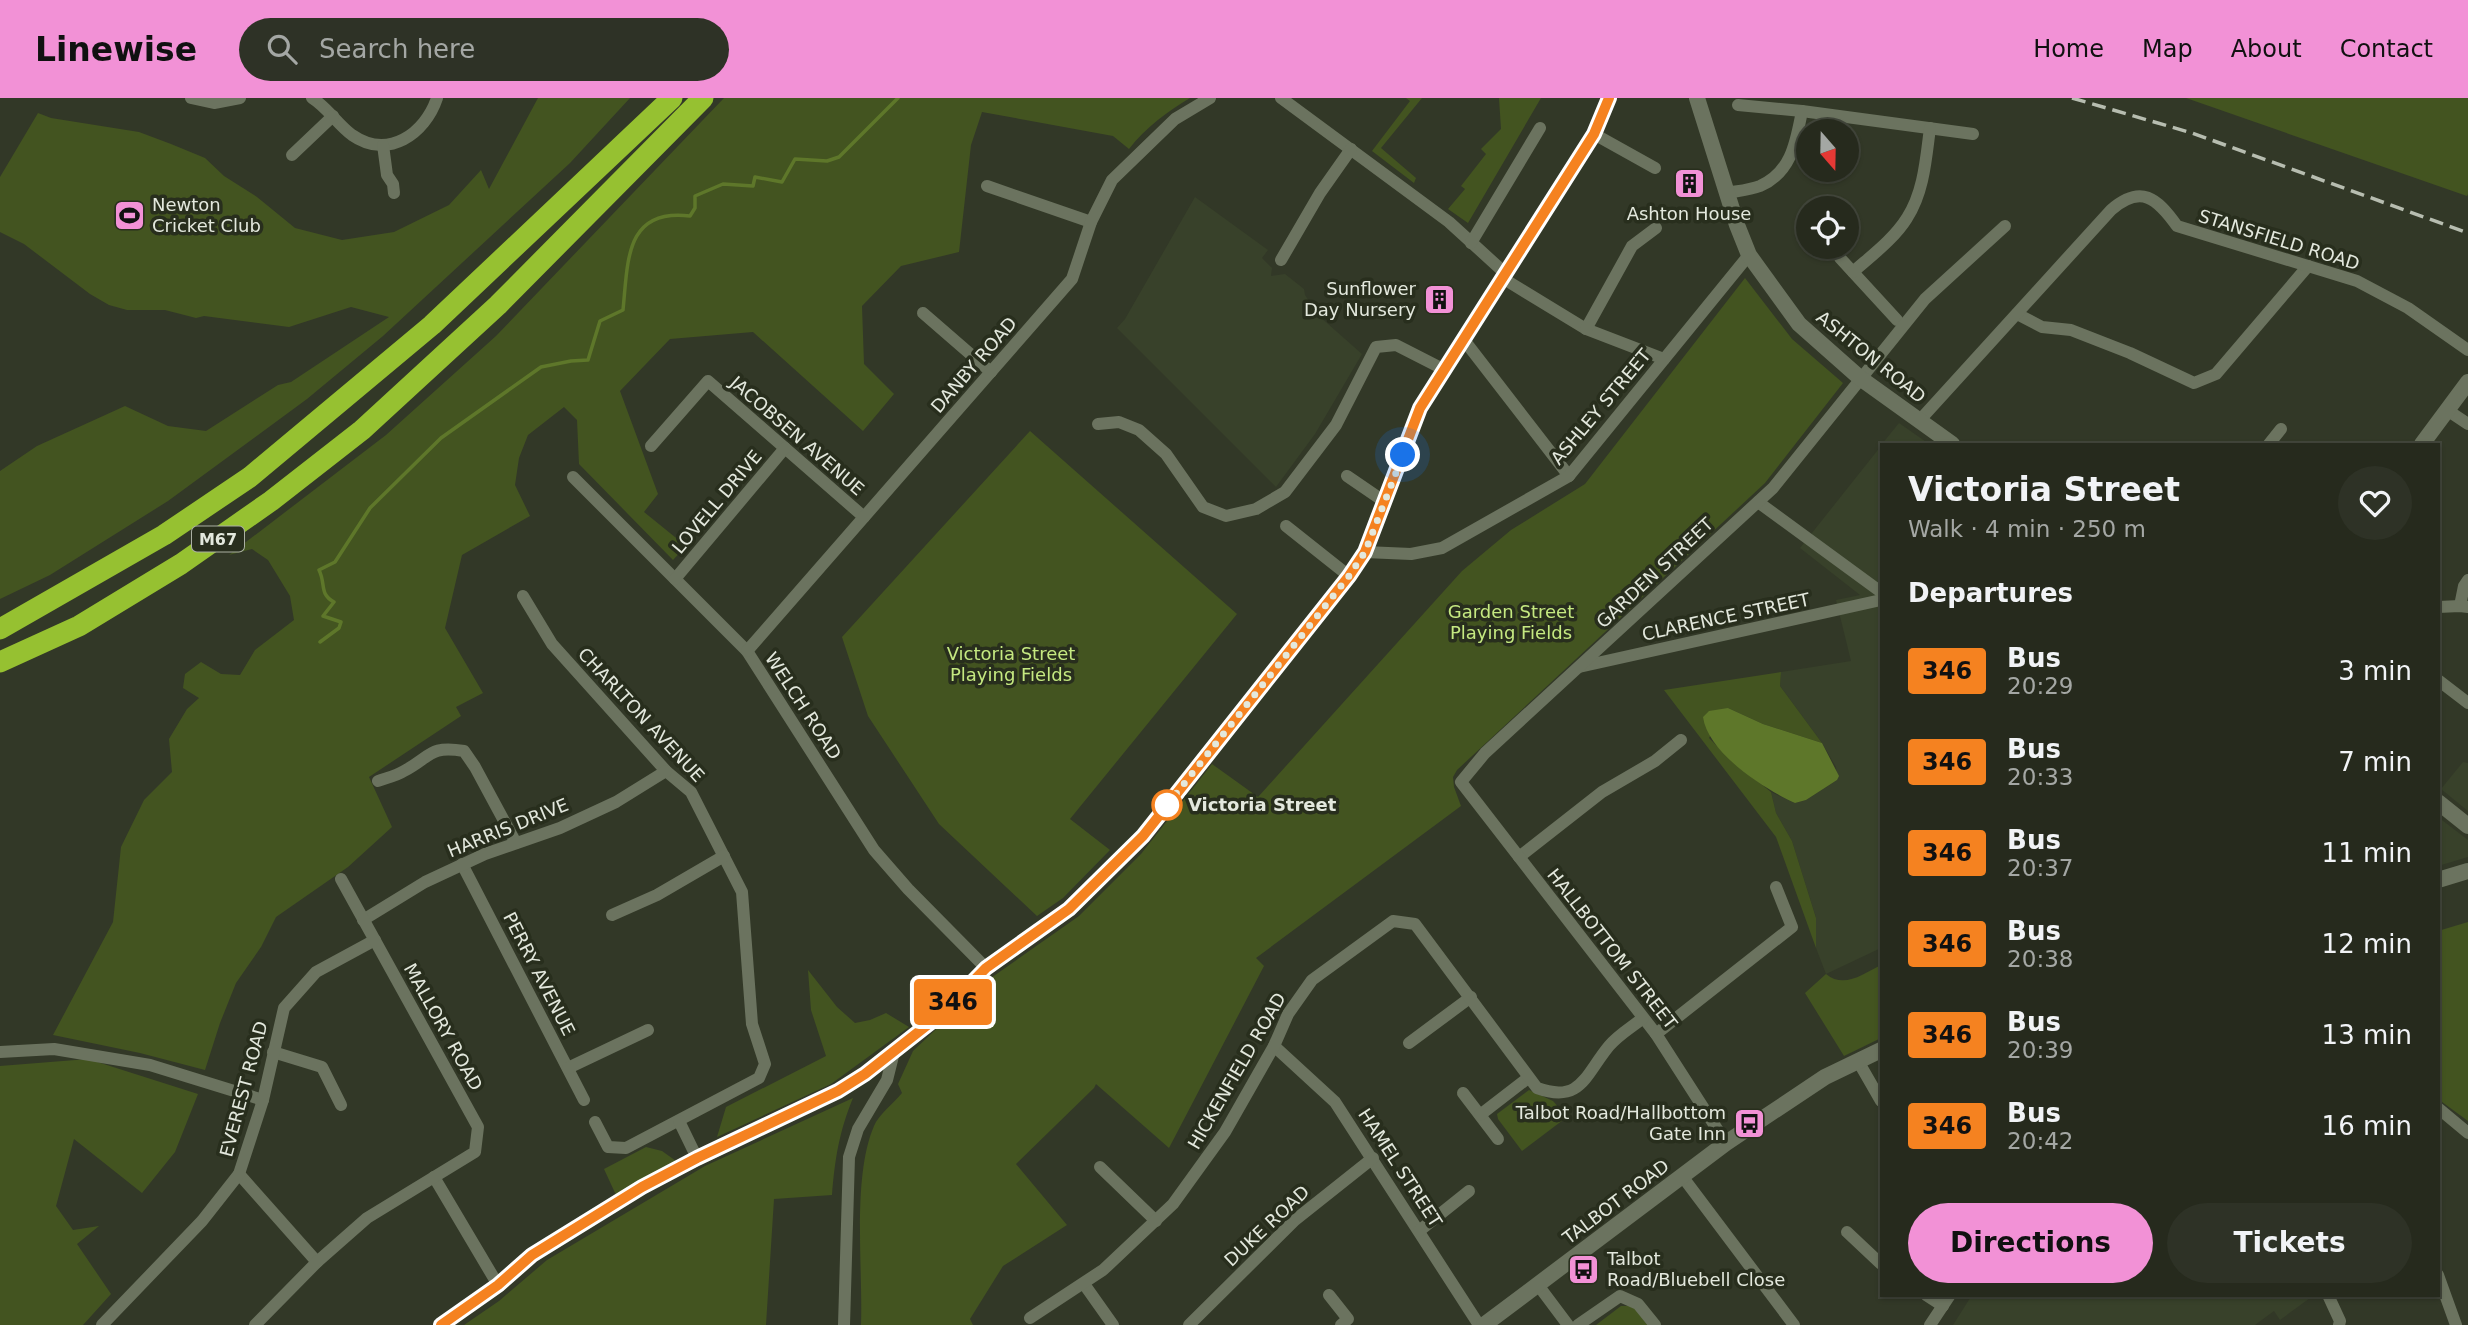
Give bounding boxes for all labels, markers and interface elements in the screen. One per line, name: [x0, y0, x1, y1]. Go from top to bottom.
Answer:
search box: [239, 18, 729, 81]
text: Linewise: [35, 30, 197, 69]
icon: search: [263, 30, 301, 68]
text: Search here: [319, 34, 475, 64]
text: Home: [2033, 35, 2104, 63]
text: Map: [2142, 35, 2193, 63]
text: About: [2231, 35, 2302, 63]
text: Contact: [2340, 35, 2433, 63]
north arrow: [1796, 119, 1858, 182]
map controls: [1796, 119, 1859, 259]
building icon: Ashton House: [1672, 166, 1706, 200]
place label: Newton Cricket Club: [152, 194, 261, 236]
button: locate: [1796, 196, 1859, 259]
sports icon: Newton Cricket Club: [112, 198, 146, 232]
place label: Ashton House: [1627, 203, 1751, 224]
street label: STANSFIELD ROAD: [2196, 205, 2362, 274]
place label: Sunflower Day Nursery: [1304, 278, 1417, 320]
building icon: Sunflower Day Nursery: [1422, 282, 1456, 316]
street label: ASHTON ROAD: [1813, 306, 1930, 407]
street label: DANBY ROAD: [926, 313, 1021, 417]
street label: ASHLEY STREET: [1546, 344, 1656, 469]
street label: JACOBSEN AVENUE: [725, 371, 869, 500]
your location: [1385, 437, 1420, 472]
street label: LOVELL DRIVE: [667, 446, 766, 557]
button: heart: [2338, 466, 2412, 540]
text: Victoria Street: [1908, 470, 2180, 509]
street label: GARDEN STREET: [1592, 512, 1718, 632]
text: Walk · 4 min · 250 m: [1908, 516, 2146, 542]
road number: M67: [192, 526, 244, 552]
text: Departures: [1908, 578, 2073, 608]
street label: CLARENCE STREET: [1640, 588, 1813, 645]
park label: Garden Street Playing Fields: [1448, 601, 1574, 643]
street label: CHARLTON AVENUE: [574, 643, 709, 786]
park label: Victoria Street Playing Fields: [947, 643, 1075, 685]
text: Bus: [2007, 643, 2061, 673]
street label: WELCH ROAD: [761, 648, 846, 763]
text: 3 min: [2338, 656, 2412, 686]
text: 346: [1922, 657, 1972, 685]
text: 20:29: [2007, 673, 2073, 699]
text: Bus: [2007, 734, 2061, 764]
text: 7 min: [2338, 747, 2412, 777]
text: 346: [1922, 748, 1972, 776]
text: 20:33: [2007, 764, 2073, 790]
marker: Victoria Street: [1152, 790, 1182, 820]
street label: HARRIS DRIVE: [444, 794, 571, 861]
place label: Victoria Street: [1188, 794, 1337, 815]
text: Bus: [2007, 825, 2061, 855]
text: 11 min: [2322, 838, 2412, 868]
text: 346: [1922, 839, 1972, 867]
text: 20:37: [2007, 855, 2073, 881]
street label: HALLBOTTOM STREET: [1543, 864, 1682, 1034]
street label: PERRY AVENUE: [499, 909, 580, 1039]
text: Bus: [2007, 916, 2061, 946]
text: 12 min: [2322, 929, 2412, 959]
text: 346: [1922, 930, 1972, 958]
text: 20:38: [2007, 946, 2073, 972]
street label: MALLORY ROAD: [400, 960, 487, 1094]
line badge: 346: [913, 979, 993, 1025]
text: 346: [928, 988, 978, 1016]
street label: HICKENFIELD ROAD: [1183, 989, 1290, 1153]
text: Bus: [2007, 1007, 2061, 1037]
street label: EVEREST ROAD: [215, 1019, 272, 1159]
text: 13 min: [2322, 1020, 2412, 1050]
text: 346: [1922, 1021, 1972, 1049]
text: 20:39: [2007, 1037, 2073, 1063]
text: Bus: [2007, 1098, 2061, 1128]
place label: Talbot Road/Hallbottom Gate Inn: [1515, 1102, 1726, 1144]
street label: HAMEL STREET: [1354, 1104, 1447, 1232]
bus stop icon: Talbot Road/Hallbottom Gate Inn: [1732, 1106, 1766, 1140]
text: 16 min: [2322, 1111, 2412, 1141]
text: 346: [1922, 1112, 1972, 1140]
text: 20:42: [2007, 1128, 2073, 1154]
street label: TALBOT ROAD: [1558, 1155, 1673, 1249]
street label: DUKE ROAD: [1220, 1181, 1313, 1270]
button: Directions: [1908, 1203, 2153, 1283]
button: Tickets: [2167, 1203, 2412, 1283]
place label: Talbot Road/Bluebell Close: [1606, 1248, 1785, 1290]
bus stop icon: Talbot Road/Bluebell Close: [1567, 1252, 1601, 1286]

